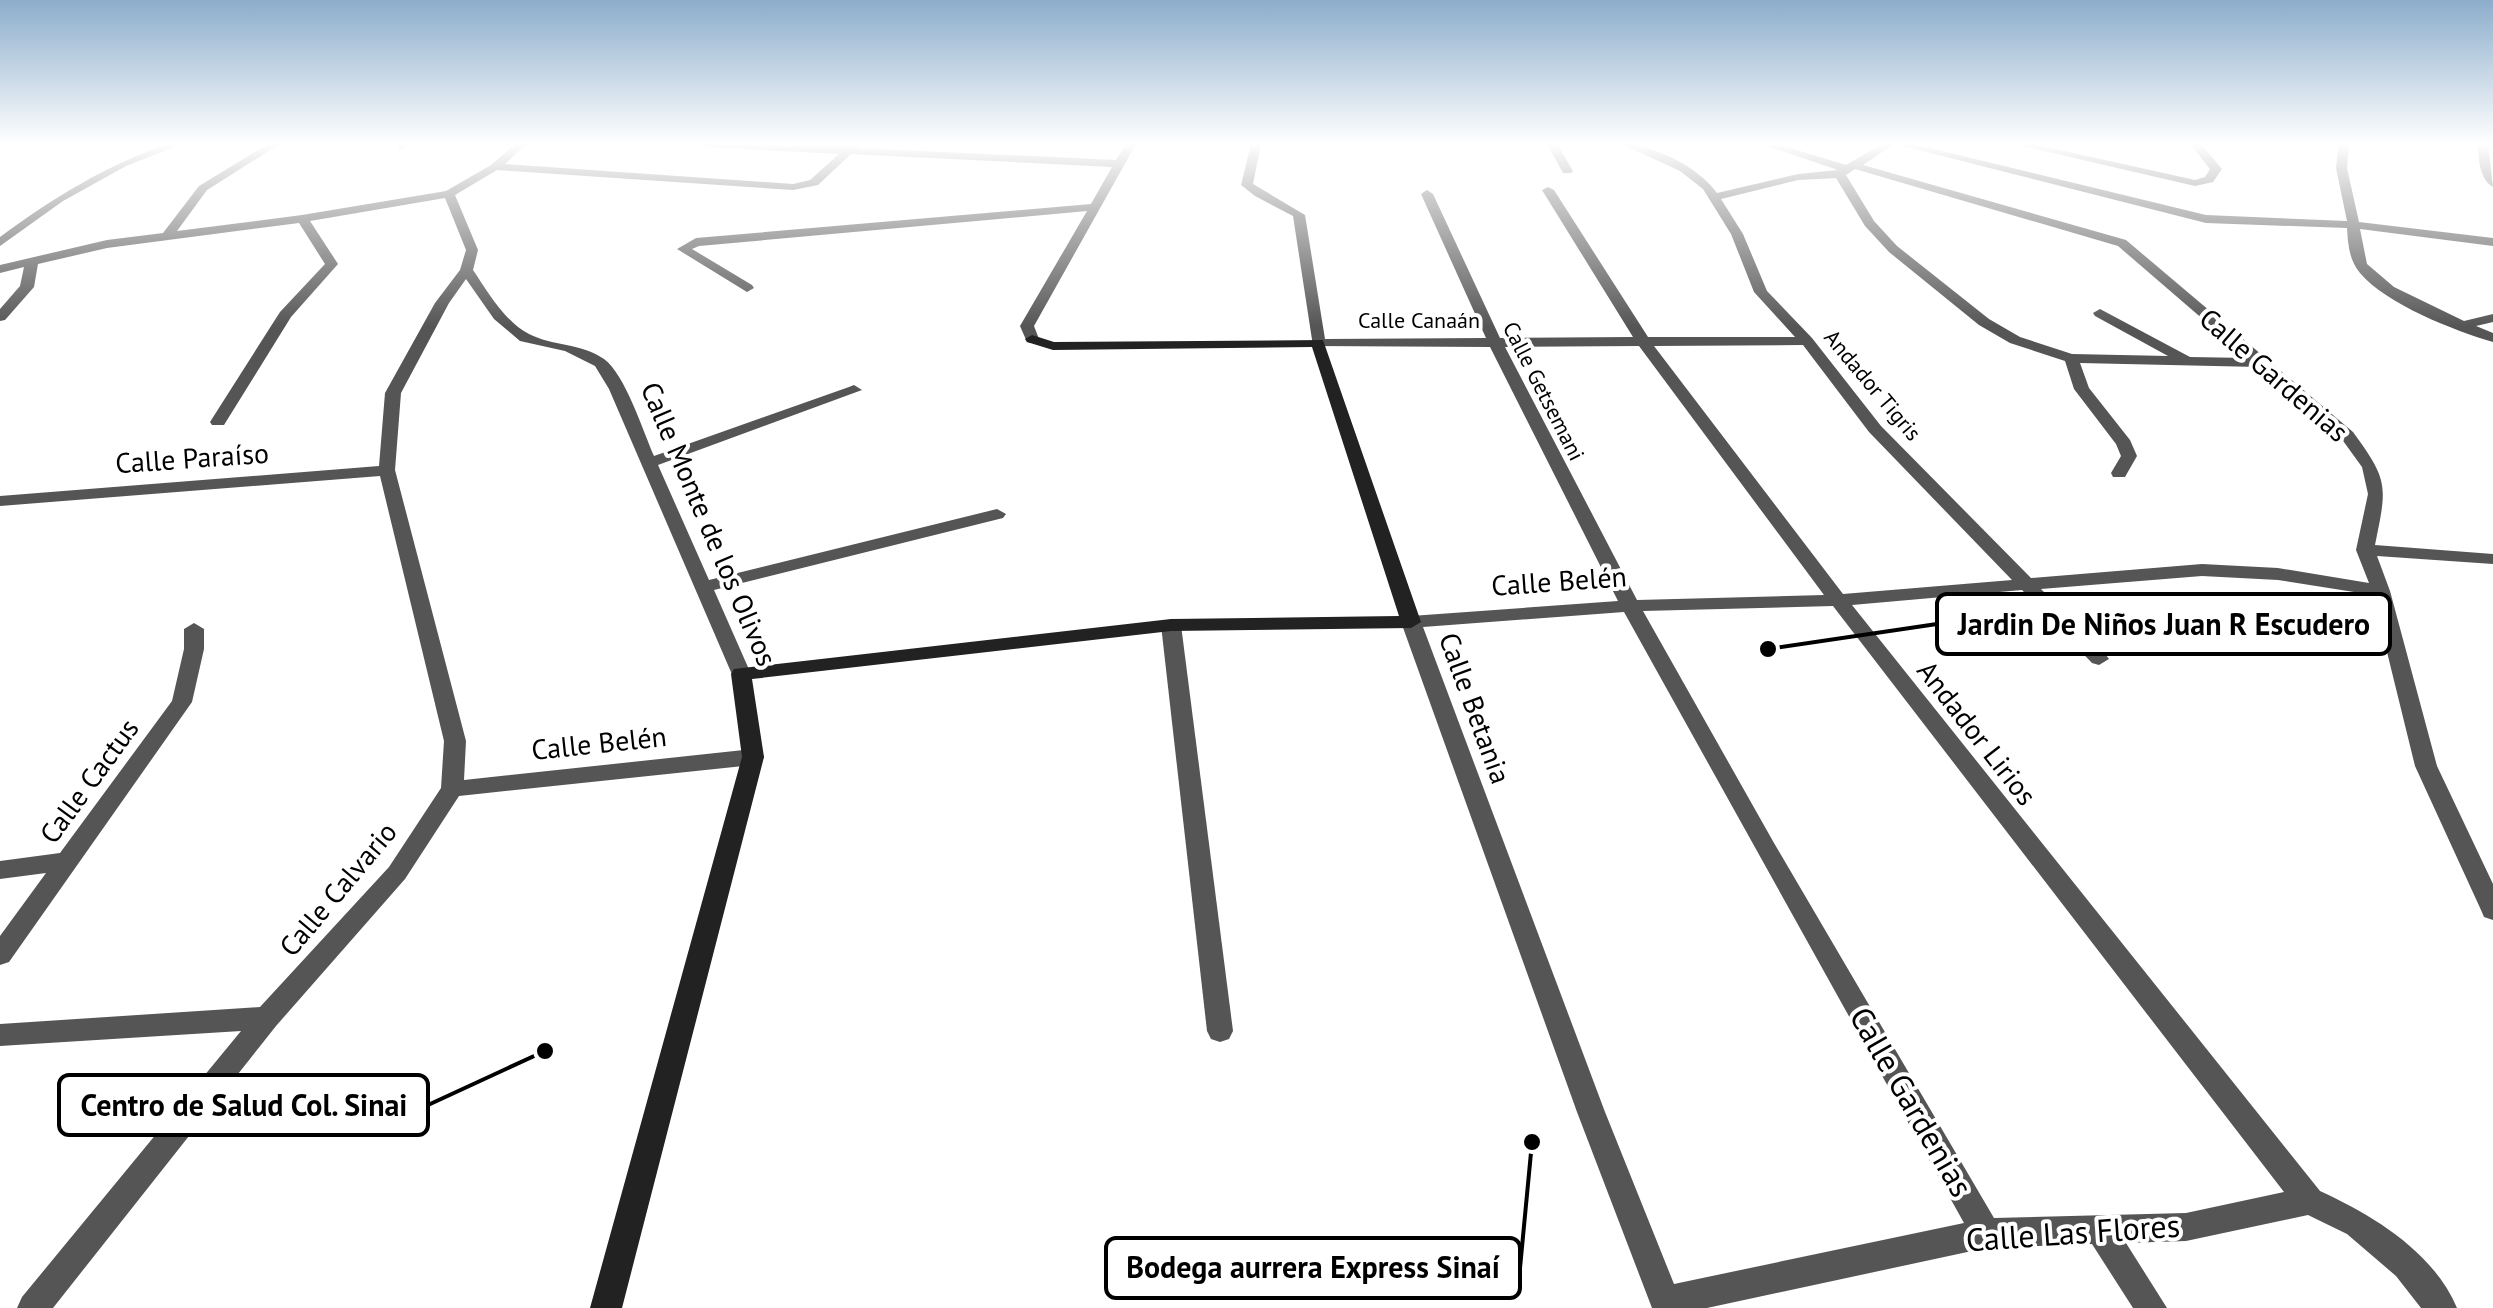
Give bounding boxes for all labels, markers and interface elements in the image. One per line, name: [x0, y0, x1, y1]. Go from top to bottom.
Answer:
street label: Calle Gardenias: [2192, 300, 2357, 450]
street label: Calle Canaán: [1358, 306, 1480, 334]
street label: Calle Getsemani: [1497, 317, 1591, 465]
street label: Andador Tigris: [1818, 324, 1928, 446]
street label: Calle Monte de los Olivos: [633, 376, 786, 671]
street label: Calle Paraíso: [114, 434, 270, 481]
street label: Calle Belén: [1490, 557, 1628, 604]
callout: Jardin De Niños Juan R Escudero: [1937, 594, 2390, 654]
text: Jardin De Niños Juan R Escudero: [1957, 604, 2370, 643]
street label: Calle Betania: [1431, 627, 1520, 788]
street label: Andador Lirios: [1909, 653, 2045, 812]
street label: Calle Cactus: [31, 711, 146, 851]
street label: Calle Belén: [530, 717, 668, 768]
street label: Calle Calvario: [271, 814, 405, 964]
street label: Calle Gardenias: [1841, 999, 1983, 1204]
callout: Centro de Salud Col. Sinai: [59, 1075, 428, 1135]
text: Centro de Salud Col. Sinai: [81, 1085, 407, 1124]
street label: Calle Las Flores: [1964, 1204, 2181, 1260]
callout: Bodega aurrera Express Sinaí: [1106, 1238, 1520, 1298]
text: Bodega aurrera Express Sinaí: [1126, 1247, 1500, 1286]

